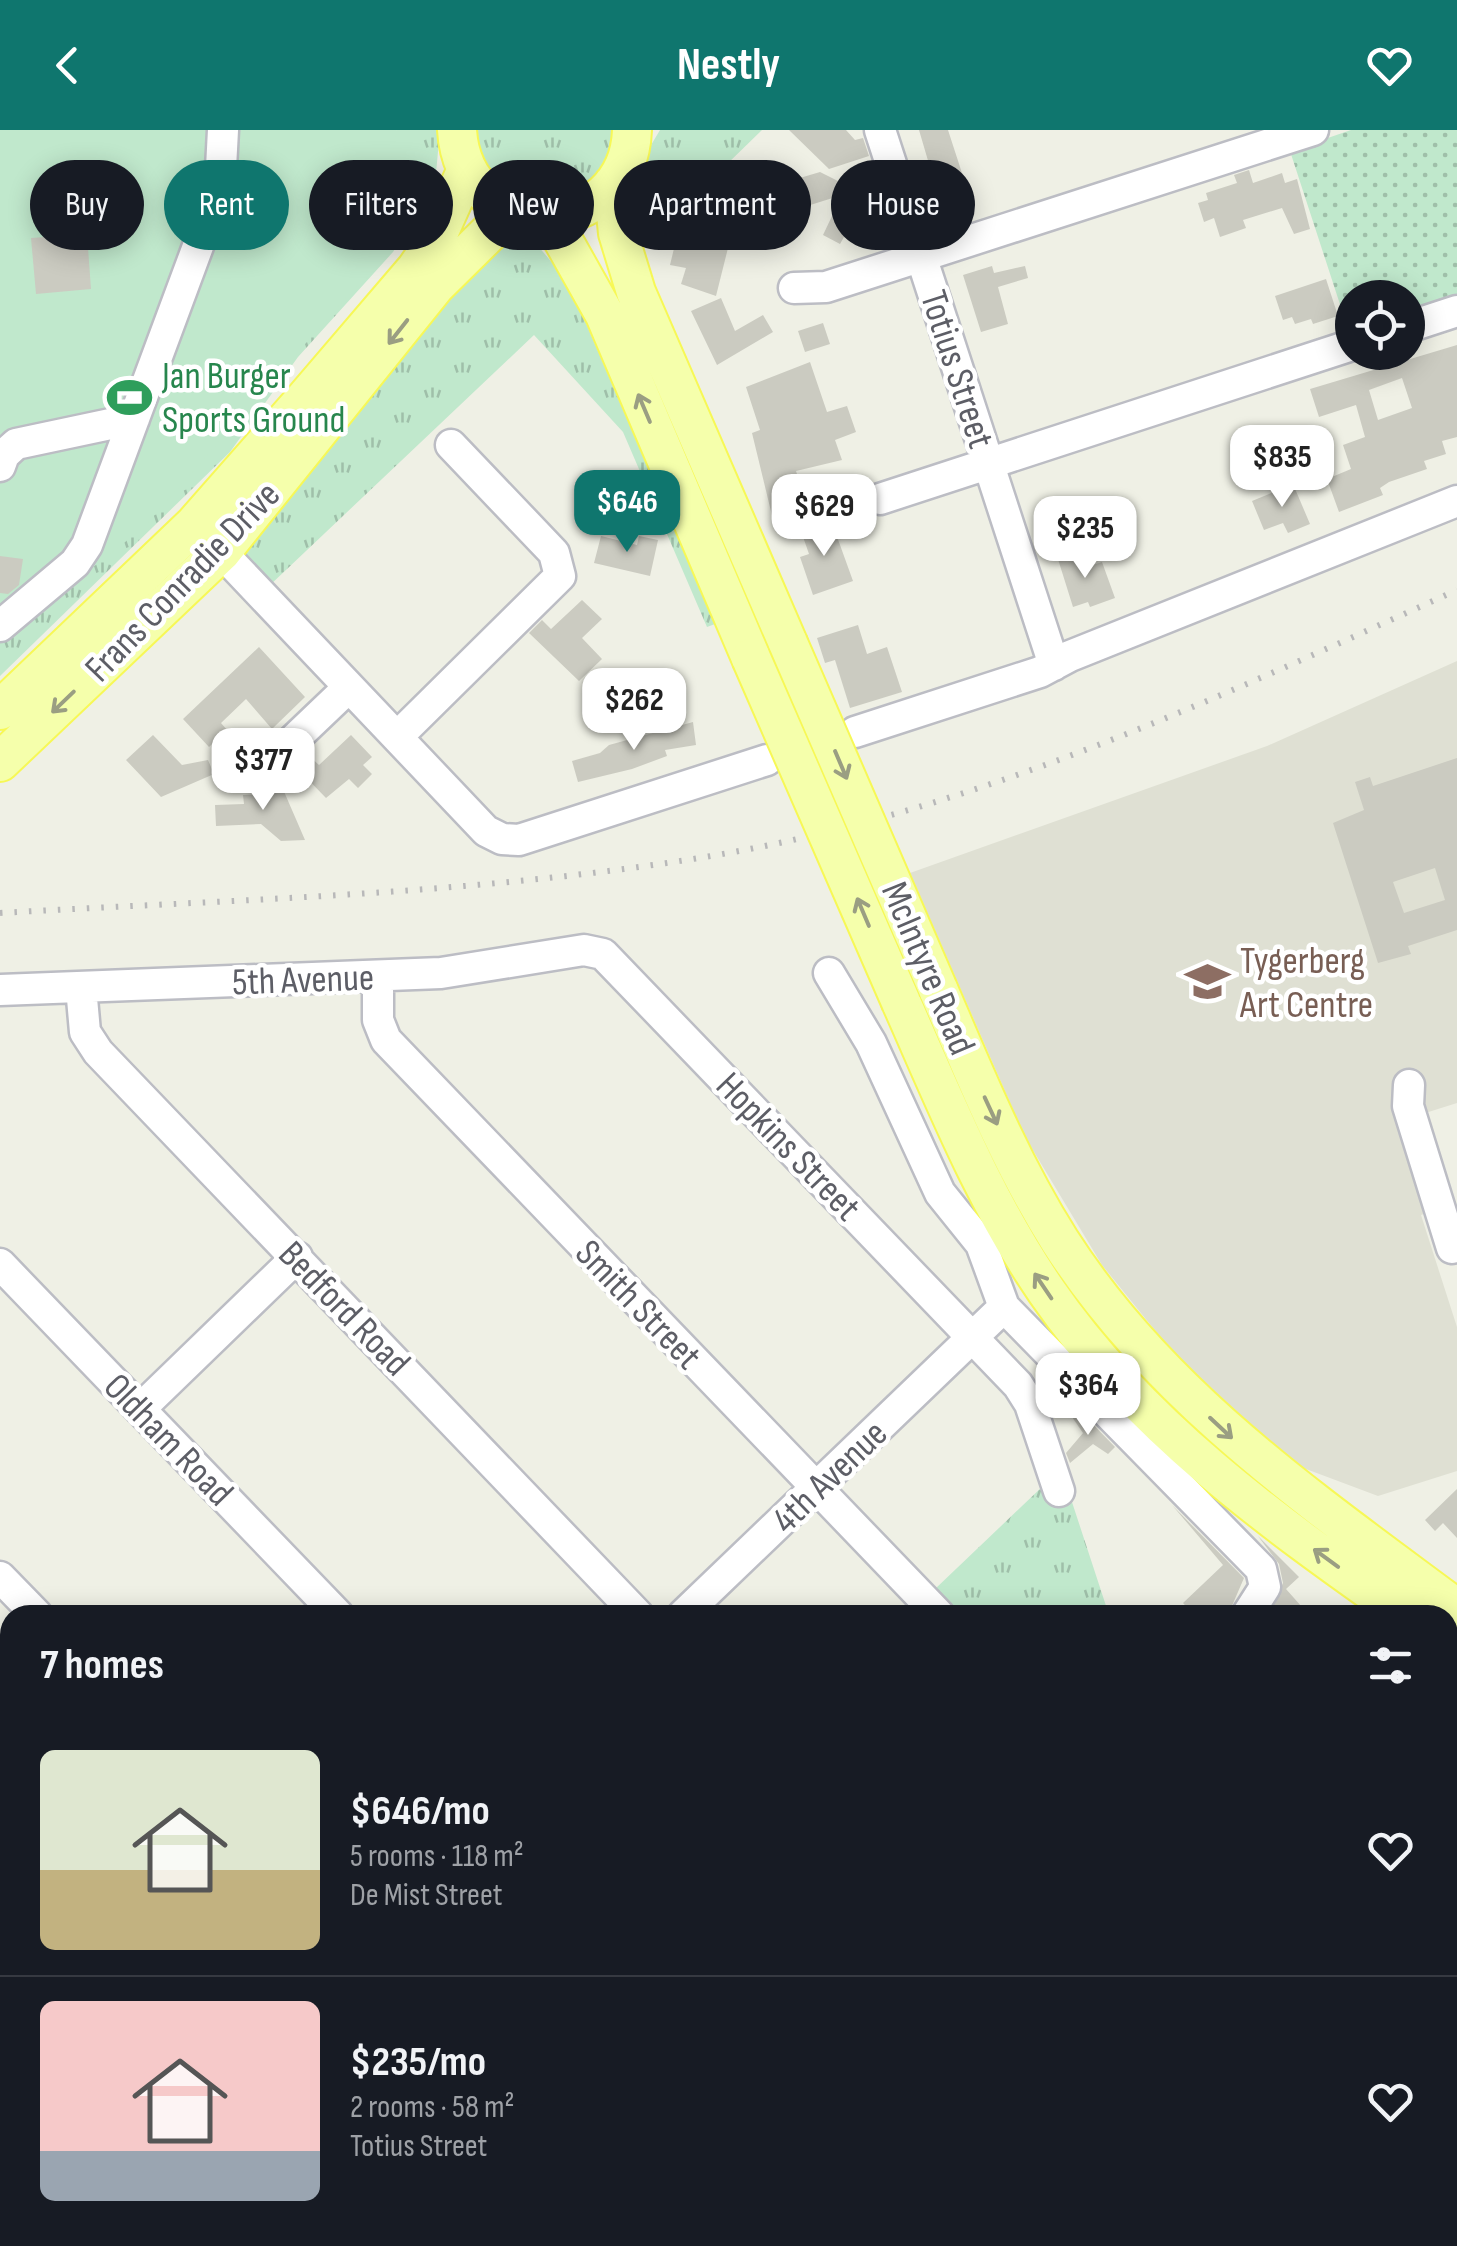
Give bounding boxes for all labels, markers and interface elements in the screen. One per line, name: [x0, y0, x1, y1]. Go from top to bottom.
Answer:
icon: back: [40, 38, 95, 93]
text: Nestly: [677, 38, 780, 93]
icon: heart: [1362, 38, 1417, 93]
chip: Buy: [30, 160, 144, 250]
chip: Rent: [164, 160, 289, 250]
chip: Filters: [309, 160, 453, 250]
chip: New: [473, 160, 594, 250]
chip: Apartment: [614, 160, 811, 250]
chip: House: [831, 160, 975, 250]
map controls: [1335, 280, 1425, 370]
button: locate: [1335, 280, 1425, 370]
street label: Totius Street: [910, 285, 1003, 454]
one-way arrow: [387, 319, 409, 345]
place label: Jan Burger Sports Ground: [161, 354, 345, 443]
sports icon: Jan Burger Sports Ground: [105, 373, 153, 421]
one-way arrow: [634, 393, 652, 423]
pin: $835: [1223, 425, 1341, 510]
text: $835: [1252, 438, 1312, 477]
pin: $646: [568, 470, 686, 555]
street label: Frans Conradie Drive: [76, 473, 290, 692]
pin: $629: [765, 474, 883, 559]
text: $646: [596, 483, 658, 522]
text: $629: [794, 487, 854, 526]
pin: $235: [1026, 496, 1144, 581]
text: $235: [1056, 509, 1114, 548]
pin: $262: [575, 668, 693, 753]
text: $262: [604, 681, 664, 720]
one-way arrow: [51, 690, 76, 713]
pin: $377: [204, 728, 322, 813]
text: $377: [234, 741, 292, 780]
one-way arrow: [833, 749, 851, 780]
street label: McIntyre Road: [871, 875, 984, 1062]
one-way arrow: [853, 897, 871, 928]
place label: Tygerberg Art Centre: [1239, 939, 1373, 1028]
street label: 5th Avenue: [231, 956, 375, 1005]
school or university icon: Tygerberg Art Centre: [1183, 958, 1231, 1006]
street label: Hopkins Street: [706, 1064, 870, 1230]
one-way arrow: [982, 1095, 1001, 1125]
street label: Smith Street: [566, 1231, 710, 1379]
street label: Bedford Road: [269, 1232, 419, 1386]
one-way arrow: [1033, 1272, 1054, 1300]
pin: $364: [1029, 1353, 1147, 1438]
street label: Oldham Road: [94, 1365, 242, 1515]
text: $364: [1058, 1366, 1119, 1405]
street label: 4th Avenue: [763, 1411, 897, 1543]
one-way arrow: [1209, 1416, 1233, 1440]
one-way arrow: [1313, 1548, 1340, 1569]
icon: filters: [1363, 1638, 1418, 1693]
text: 7 homes: [40, 1640, 164, 1691]
text: $646/mo: [350, 1786, 490, 1837]
icon: home: [120, 1790, 240, 1910]
icon: heart: [1363, 1823, 1418, 1878]
text: 5 rooms · 118 m²: [350, 1837, 524, 1876]
text: De Mist Street: [350, 1876, 503, 1915]
text: $235/mo: [350, 2037, 486, 2088]
icon: home: [120, 2041, 240, 2161]
icon: heart: [1363, 2074, 1418, 2129]
text: 2 rooms · 58 m²: [350, 2088, 515, 2127]
text: Totius Street: [350, 2127, 487, 2166]

